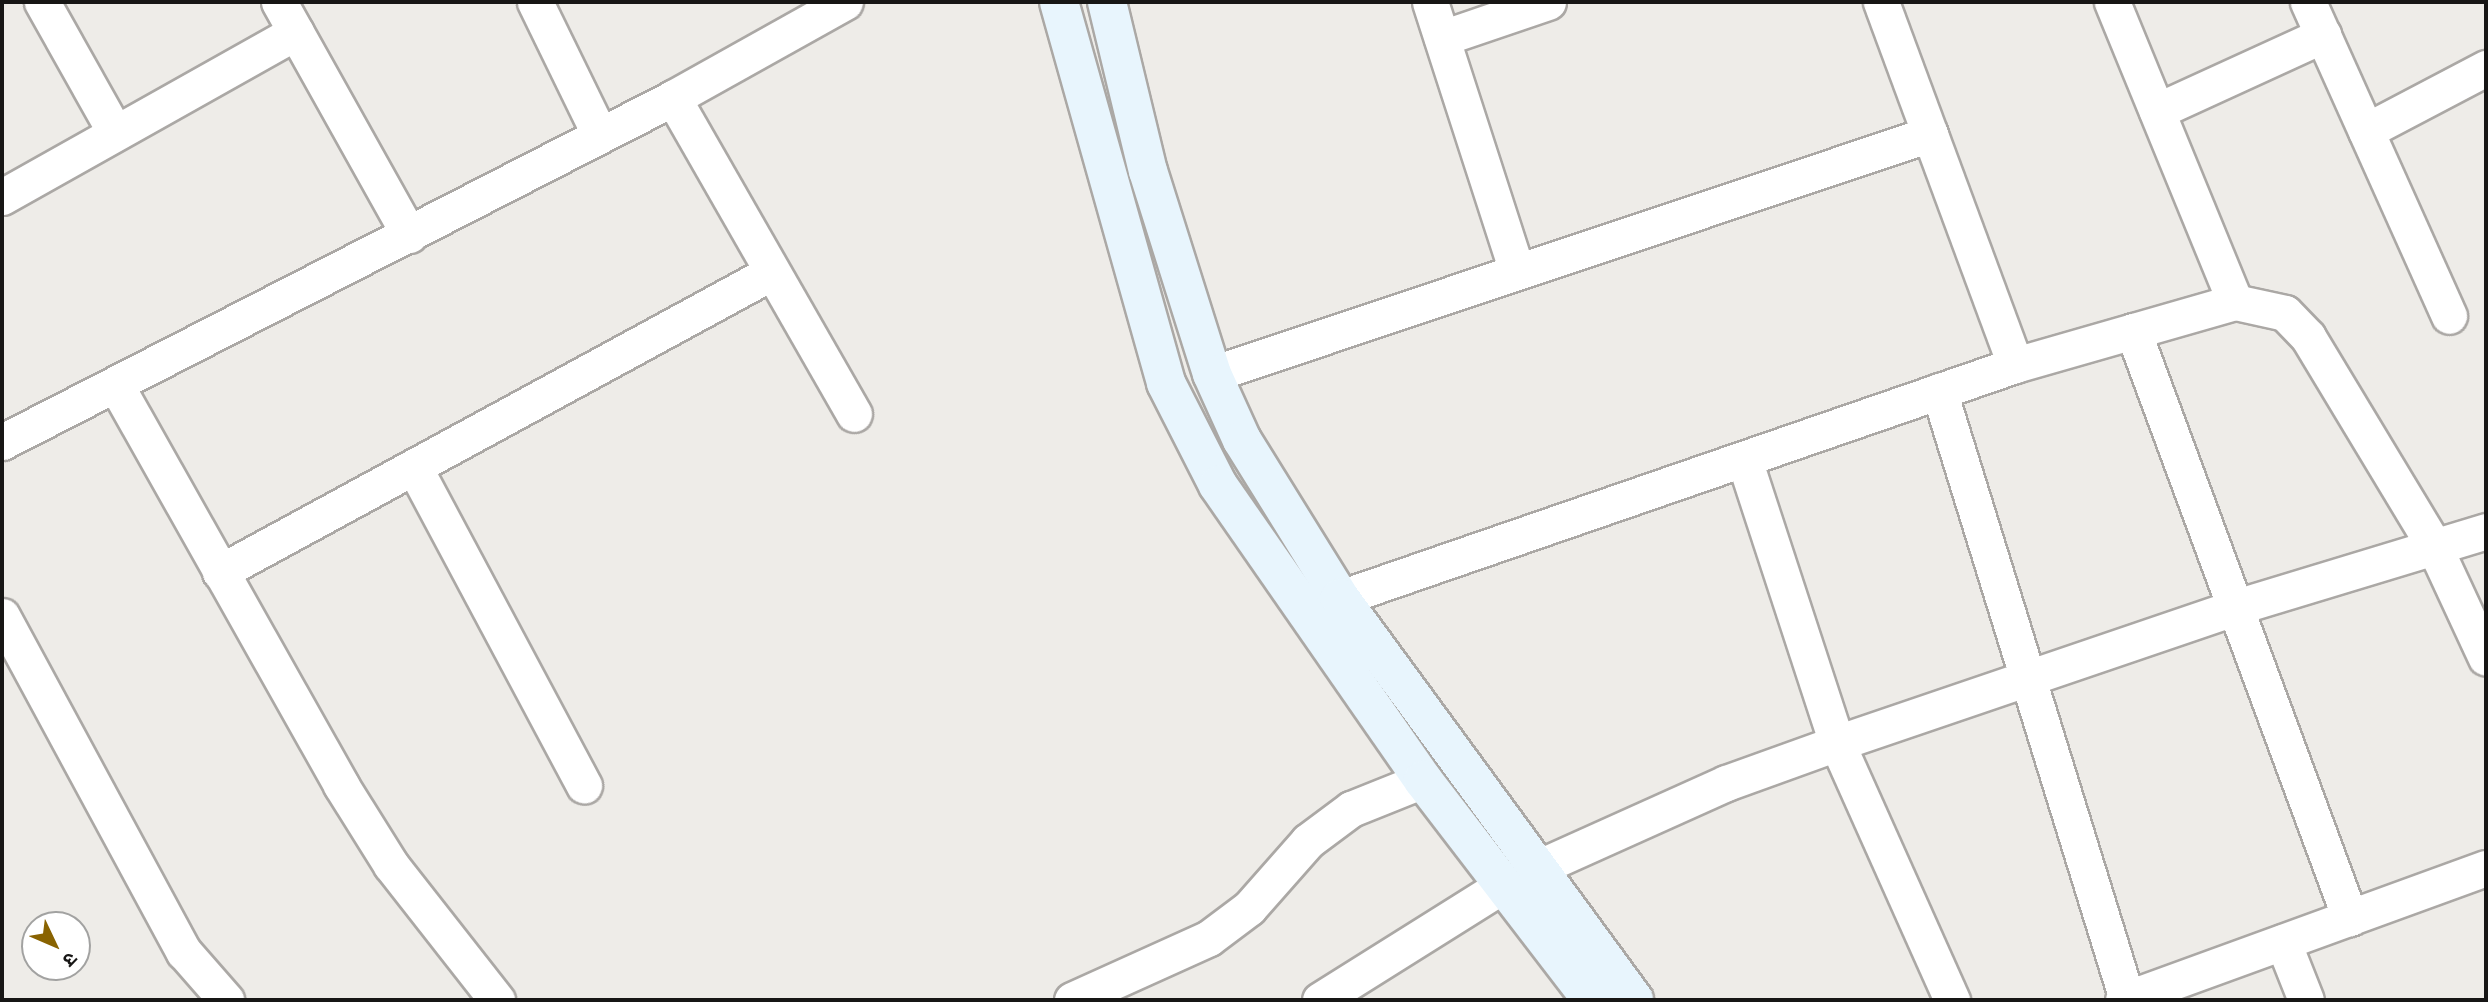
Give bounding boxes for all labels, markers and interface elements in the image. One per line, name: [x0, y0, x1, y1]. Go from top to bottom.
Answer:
north arrow: [21, 911, 91, 981]
text: उ: [59, 948, 81, 971]

